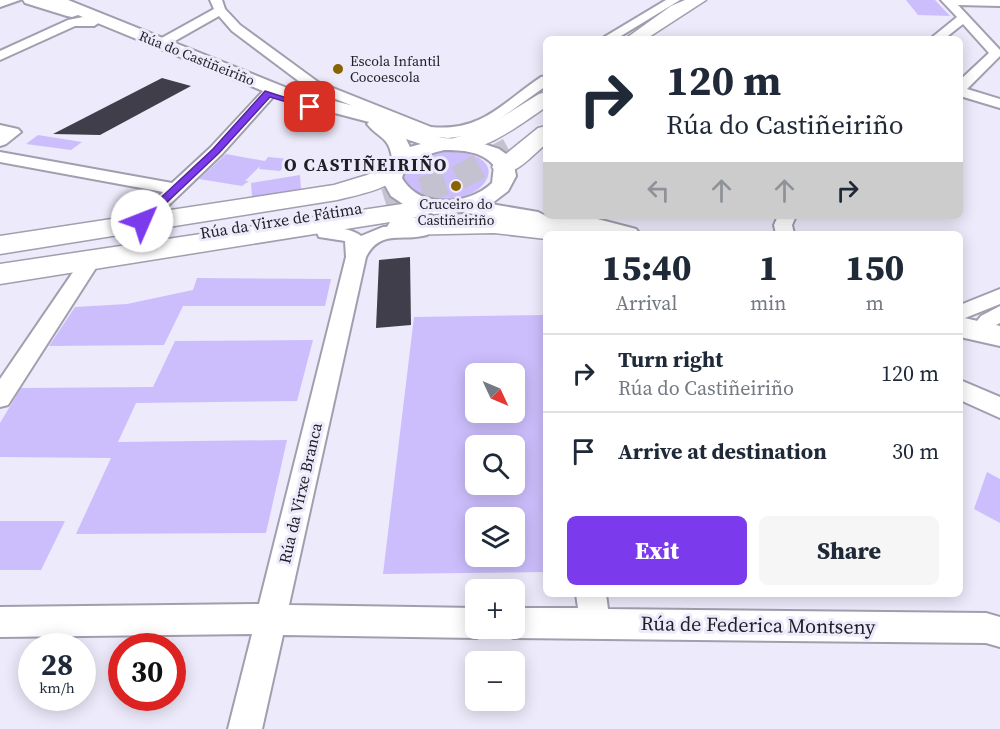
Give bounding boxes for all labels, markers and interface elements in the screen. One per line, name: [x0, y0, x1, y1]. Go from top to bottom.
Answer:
street label: Rúa do Castiñeiriño: [136, 26, 258, 90]
place label: Escola Infantil Cocoescola: [350, 51, 440, 87]
text: 120 m: [666, 51, 781, 109]
icon: right: [567, 60, 645, 138]
marker: Escola Infantil Cocoescola: [331, 62, 345, 76]
pin: [284, 81, 335, 132]
icon: arrive: [293, 90, 326, 123]
text: Rúa do Castiñeiriño: [666, 106, 904, 143]
district label: O CASTIÑEIRIÑO: [284, 152, 448, 177]
icon: left: [642, 174, 675, 207]
icon: ahead: [705, 174, 738, 207]
icon: ahead: [768, 174, 801, 207]
icon: right: [831, 174, 864, 207]
marker: Cruceiro do Castiñeiriño: [449, 179, 463, 193]
position arrow: [110, 189, 174, 253]
place label: Cruceiro do Castiñeiriño: [418, 194, 495, 230]
street label: Rúa da Virxe de Fátima: [198, 196, 364, 244]
text: 15:40: [602, 243, 692, 292]
text: 1: [758, 243, 778, 292]
text: 150: [845, 243, 904, 292]
text: Arrival: [616, 289, 678, 317]
text: min: [750, 289, 786, 317]
text: m: [866, 289, 884, 317]
text: Turn right: [618, 344, 723, 374]
icon: right: [567, 357, 600, 390]
text: 120 m: [881, 358, 939, 388]
north arrow: [465, 363, 525, 423]
map controls: [465, 363, 525, 711]
text: Rúa do Castiñeiriño: [618, 374, 794, 402]
street label: Rúa da Virxe Branca: [273, 420, 327, 566]
button: search: [465, 435, 525, 495]
icon: arrive: [567, 435, 600, 468]
text: Arrive at destination: [618, 436, 827, 466]
text: 30 m: [892, 436, 939, 466]
button: layers: [465, 507, 525, 567]
button: Exit: [567, 516, 747, 585]
button: Share: [759, 516, 939, 585]
button: +: [465, 579, 525, 639]
street label: Rúa de Federica Montseny: [640, 609, 876, 641]
speed limit sign: 30: [108, 633, 186, 711]
text: 28: [41, 644, 73, 685]
button: −: [465, 651, 525, 711]
text: km/h: [39, 677, 75, 698]

